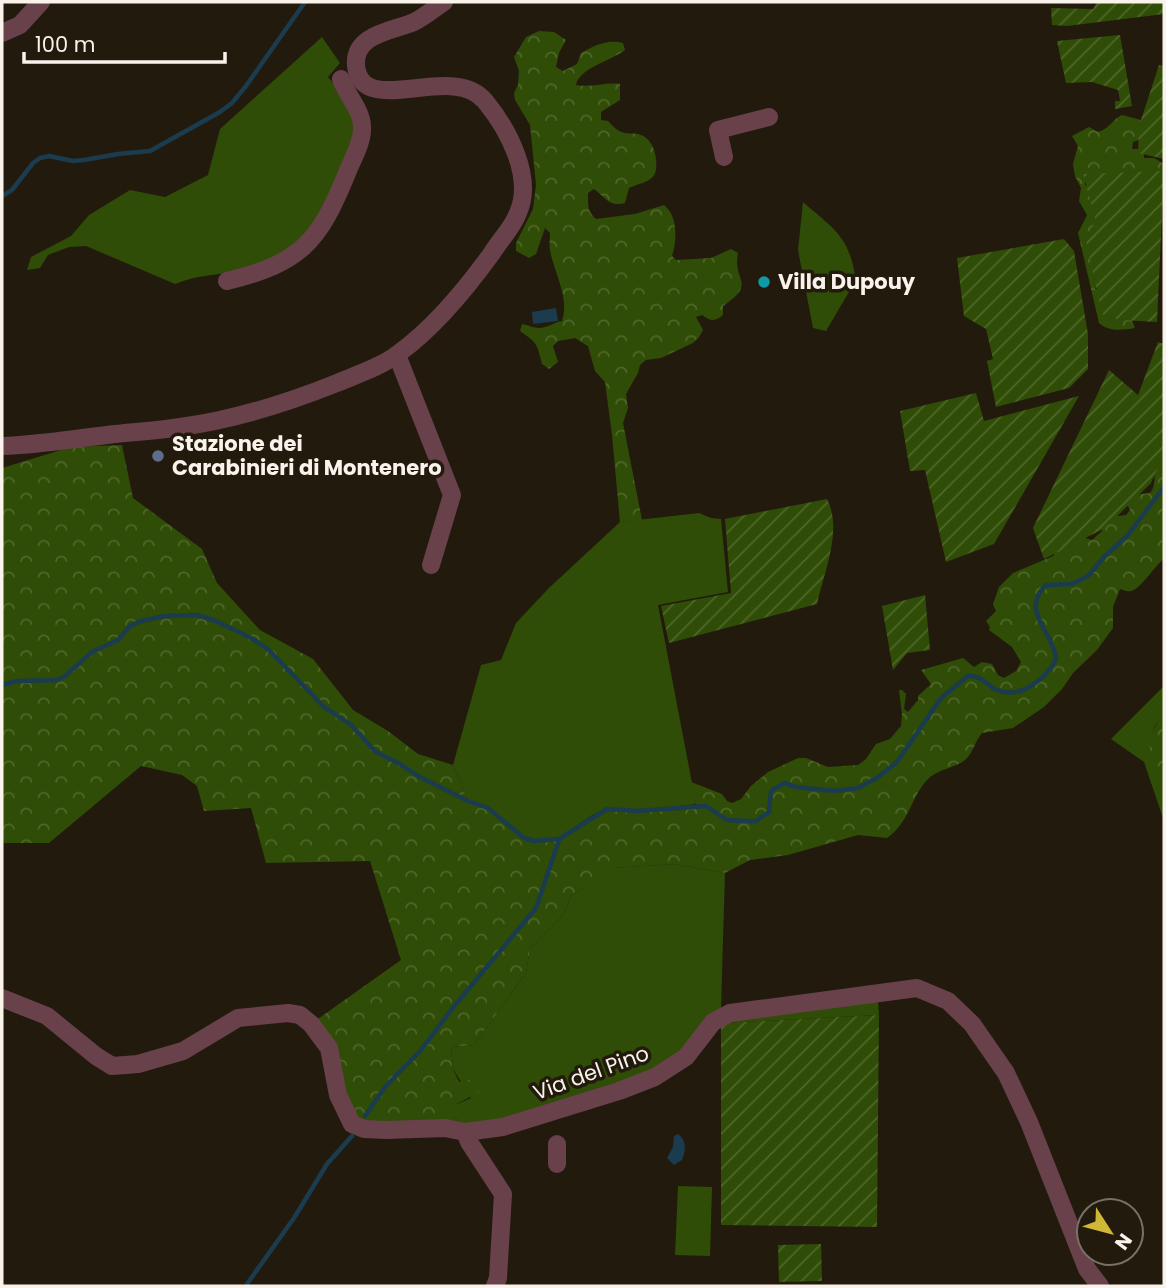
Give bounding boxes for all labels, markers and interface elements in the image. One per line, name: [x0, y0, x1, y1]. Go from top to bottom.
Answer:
scale bar: [24, 21, 226, 65]
text: 100 m: [35, 30, 95, 59]
place label: Villa Dupouy: [778, 267, 916, 296]
marker: Villa Dupouy: [756, 274, 772, 290]
place label: Stazione dei Carabinieri di Montenero: [172, 429, 442, 482]
marker: Stazione dei Carabinieri di Montenero: [150, 448, 166, 464]
street label: Via del Pino: [529, 1038, 653, 1107]
north arrow: [1075, 1197, 1145, 1267]
text: N: [1108, 1228, 1138, 1255]

